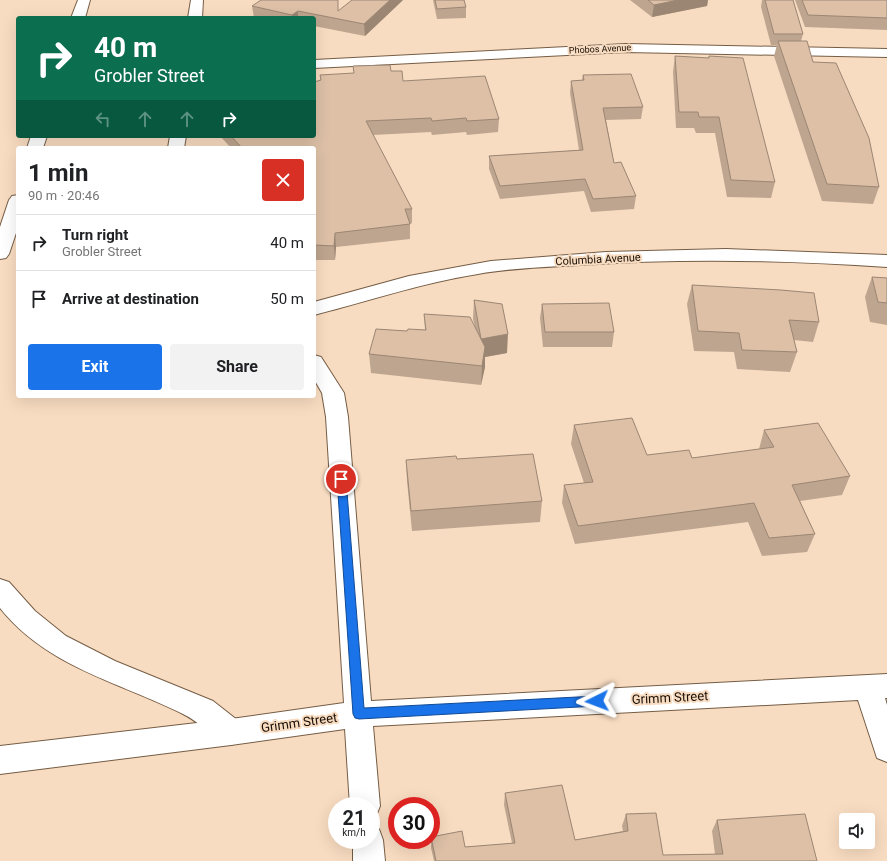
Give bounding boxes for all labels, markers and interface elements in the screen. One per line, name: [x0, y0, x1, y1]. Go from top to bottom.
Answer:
text: 40 m: [94, 31, 157, 64]
icon: right: [28, 32, 80, 84]
street label: Phobos Avenue: [569, 42, 632, 56]
text: Grobler Street: [94, 65, 205, 86]
icon: left: [92, 108, 114, 130]
icon: ahead: [134, 108, 156, 130]
icon: ahead: [176, 108, 198, 130]
icon: right: [218, 108, 240, 130]
text: 1 min: [28, 159, 88, 187]
button: close: [262, 159, 304, 201]
text: 90 m · 20:46: [28, 188, 99, 203]
text: Turn right: [62, 226, 128, 244]
icon: right: [28, 232, 50, 254]
text: 40 m: [270, 234, 304, 252]
text: Grobler Street: [62, 244, 142, 259]
street label: Columbia Avenue: [555, 251, 641, 268]
icon: arrive: [28, 288, 50, 310]
text: Arrive at destination: [62, 290, 199, 308]
text: 50 m: [270, 290, 304, 308]
button: Exit: [28, 344, 162, 390]
button: Share: [170, 344, 304, 390]
pin: [324, 462, 358, 496]
icon: arrive: [330, 468, 352, 490]
position arrow: [576, 680, 618, 722]
street label: Grimm Street: [631, 688, 709, 707]
street label: Grimm Street: [260, 710, 338, 735]
speed limit sign: 30: [388, 797, 440, 849]
text: 21: [343, 806, 365, 830]
map controls: [839, 813, 875, 849]
button: sound: [839, 813, 875, 849]
text: km/h: [342, 827, 366, 838]

